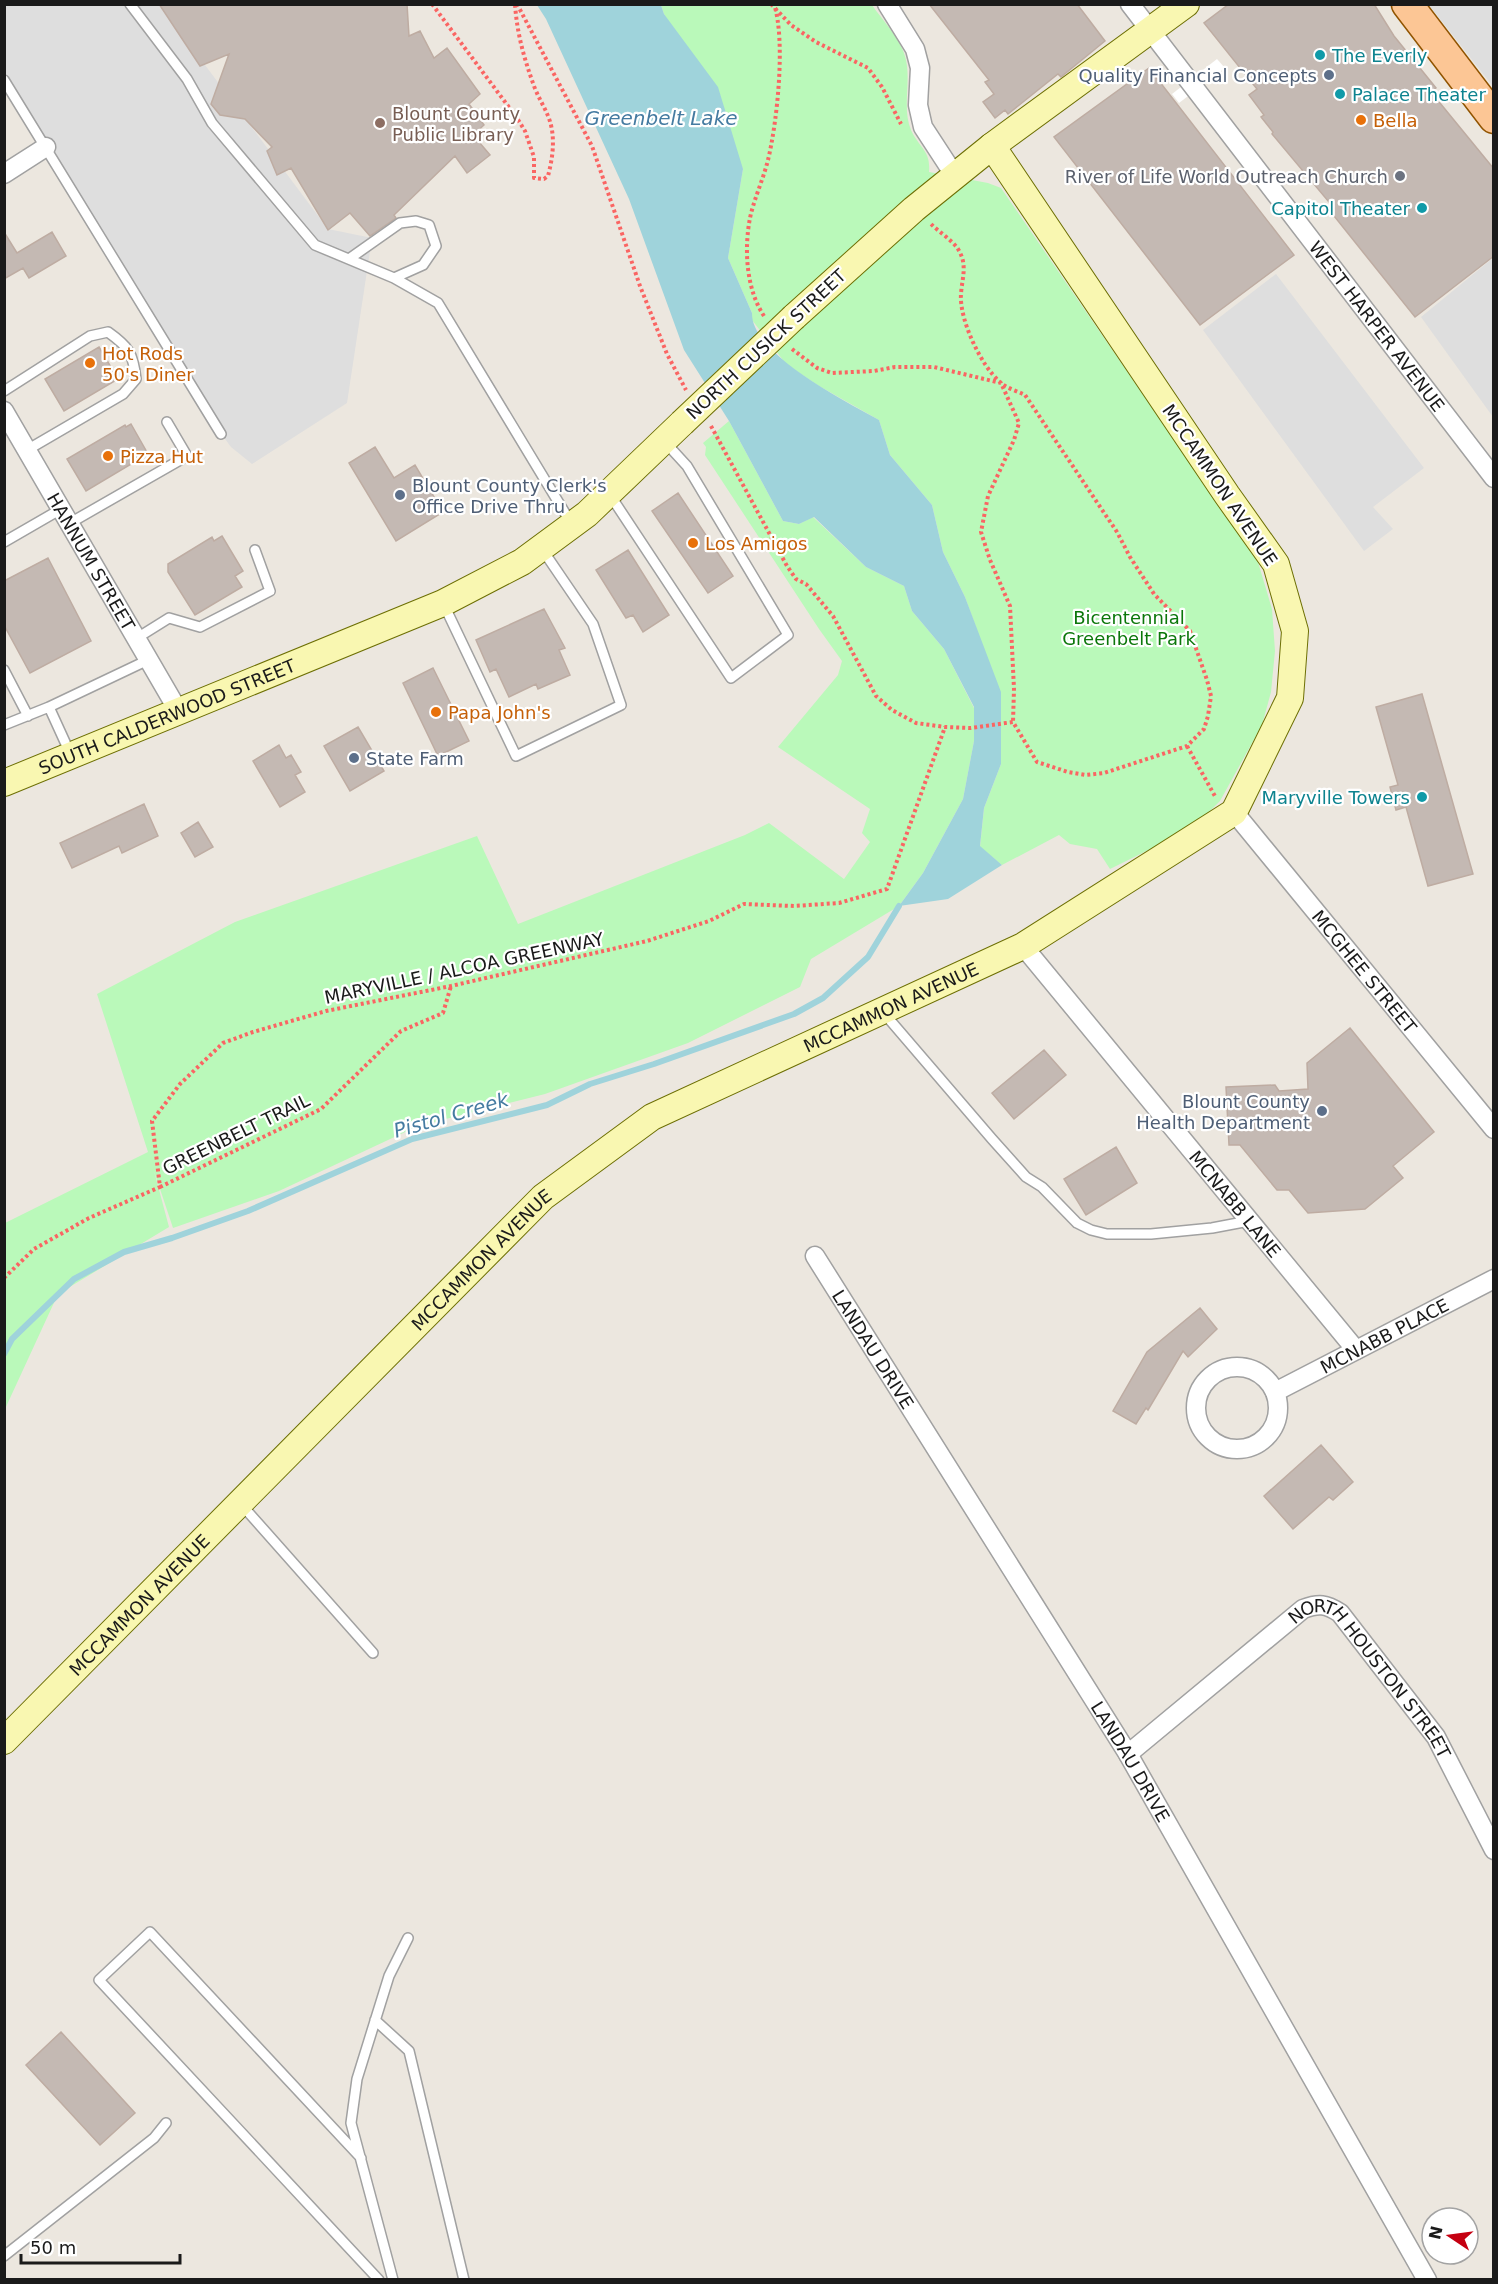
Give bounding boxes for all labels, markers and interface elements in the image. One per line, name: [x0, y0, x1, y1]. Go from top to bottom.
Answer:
place label: The Everly: [1331, 45, 1428, 66]
marker: The Everly: [1313, 48, 1327, 62]
place label: Quality Financial Concepts: [1079, 65, 1317, 86]
marker: Quality Financial Concepts: [1322, 68, 1336, 82]
place label: Palace Theater: [1352, 84, 1486, 105]
marker: Palace Theater: [1333, 87, 1347, 101]
place label: Blount County Public Library: [392, 103, 520, 145]
water label: Greenbelt Lake: [584, 106, 738, 130]
place label: Bella: [1373, 110, 1417, 131]
marker: Bella: [1354, 113, 1368, 127]
marker: Blount County Public Library: [373, 116, 387, 130]
place label: River of Life World Outreach Church: [1065, 166, 1388, 187]
marker: River of Life World Outreach Church: [1393, 169, 1407, 183]
place label: Capitol Theater: [1271, 198, 1411, 219]
marker: Capitol Theater: [1415, 201, 1429, 215]
street label: WEST HARPER AVENUE: [1305, 237, 1449, 415]
street label: NORTH CUSICK STREET: [682, 264, 851, 423]
place label: Hot Rods 50's Diner: [102, 343, 194, 385]
marker: Hot Rods 50's Diner: [83, 356, 97, 370]
street label: MCCAMMON AVENUE: [1158, 400, 1282, 570]
place label: Pizza Hut: [120, 446, 203, 467]
marker: Pizza Hut: [101, 449, 115, 463]
place label: Blount County Clerk's Office Drive Thru: [412, 475, 607, 517]
marker: Blount County Clerk's Office Drive Thru: [393, 488, 407, 502]
street label: HANNUM STREET: [43, 489, 140, 635]
place label: Los Amigos: [705, 533, 808, 554]
marker: Los Amigos: [686, 536, 700, 550]
park label: Bicentennial Greenbelt Park: [1062, 607, 1196, 649]
street label: SOUTH CALDERWOOD STREET: [35, 654, 299, 778]
place label: Papa John's: [448, 702, 551, 723]
marker: Papa John's: [429, 705, 443, 719]
place label: State Farm: [366, 748, 464, 769]
marker: State Farm: [347, 751, 361, 765]
place label: Maryville Towers: [1261, 787, 1410, 808]
marker: Maryville Towers: [1415, 790, 1429, 804]
street label: MCGHEE STREET: [1308, 906, 1422, 1038]
street label: MARYVILLE / ALCOA GREENWAY: [322, 928, 607, 1008]
street label: MCCAMMON AVENUE: [800, 958, 982, 1056]
water label: Pistol Creek: [391, 1087, 513, 1143]
street label: GREENBELT TRAIL: [159, 1089, 313, 1179]
place label: Blount County Health Department: [1136, 1091, 1310, 1133]
marker: Blount County Health Department: [1315, 1104, 1329, 1118]
street label: MCNABB LANE: [1185, 1146, 1286, 1261]
street label: MCCAMMON AVENUE: [407, 1184, 555, 1334]
street label: LANDAU DRIVE: [828, 1286, 919, 1412]
street label: MCNABB PLACE: [1317, 1294, 1452, 1377]
street label: MCCAMMON AVENUE: [65, 1530, 214, 1680]
street label: NORTH HOUSTON STREET: [1284, 1595, 1456, 1762]
street label: LANDAU DRIVE: [1087, 1697, 1175, 1825]
north arrow: [1420, 2206, 1480, 2266]
text: N: [1425, 2224, 1447, 2241]
scale bar: [21, 2227, 180, 2265]
text: 50 m: [30, 2237, 76, 2258]

